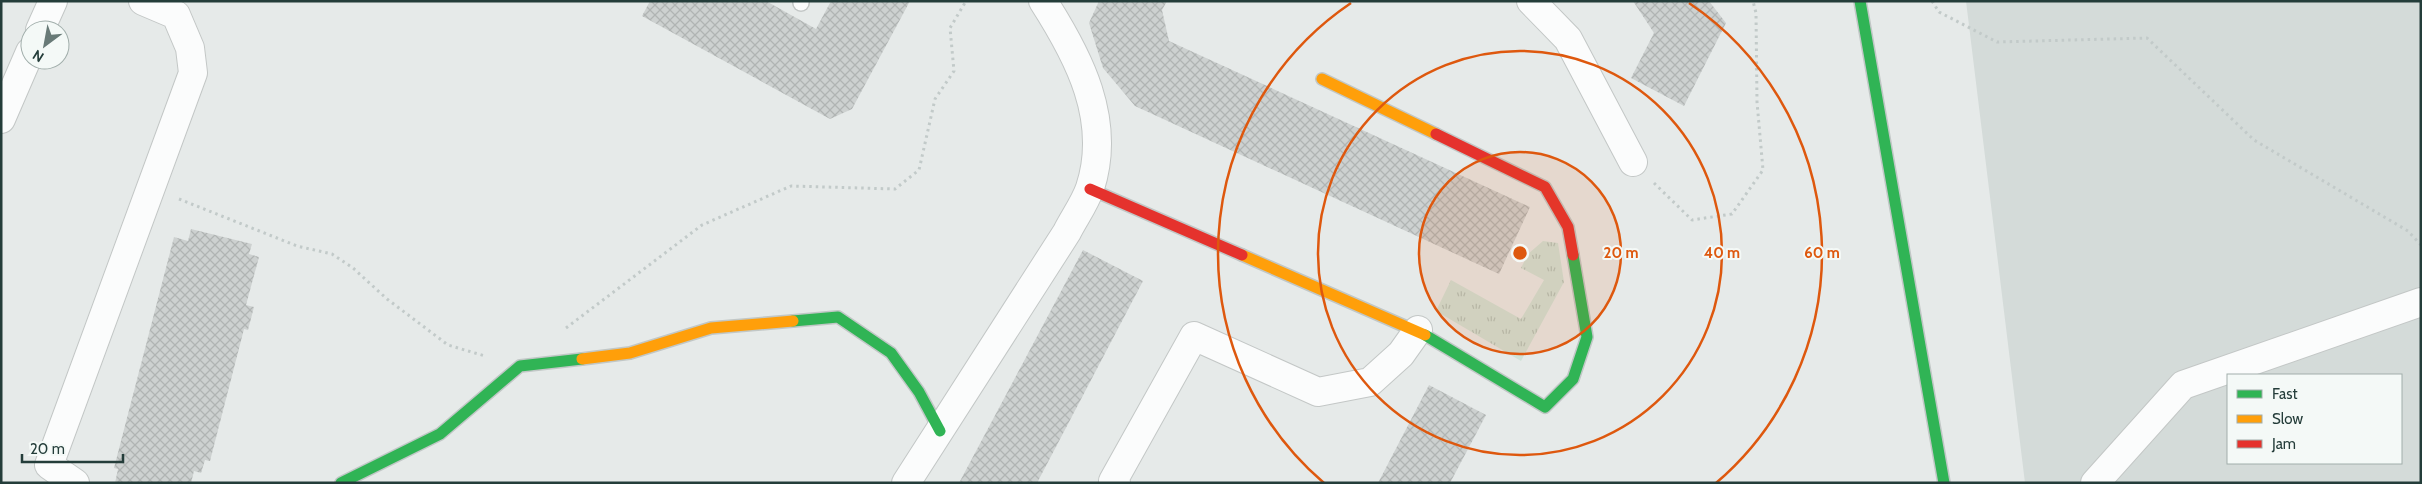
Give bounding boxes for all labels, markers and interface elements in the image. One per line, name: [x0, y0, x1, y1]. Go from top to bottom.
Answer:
north arrow: [20, 20, 70, 70]
text: N: [29, 46, 47, 66]
centre of rings: [1511, 244, 1529, 262]
text: 20 m: [1604, 244, 1638, 262]
text: 40 m: [1704, 244, 1740, 262]
text: 60 m: [1804, 244, 1840, 262]
legend: [2227, 374, 2402, 464]
text: Fast: [2272, 385, 2297, 403]
text: Slow: [2272, 410, 2303, 428]
scale bar: [22, 432, 124, 464]
text: Jam: [2271, 435, 2296, 453]
text: 20 m: [30, 440, 65, 458]

